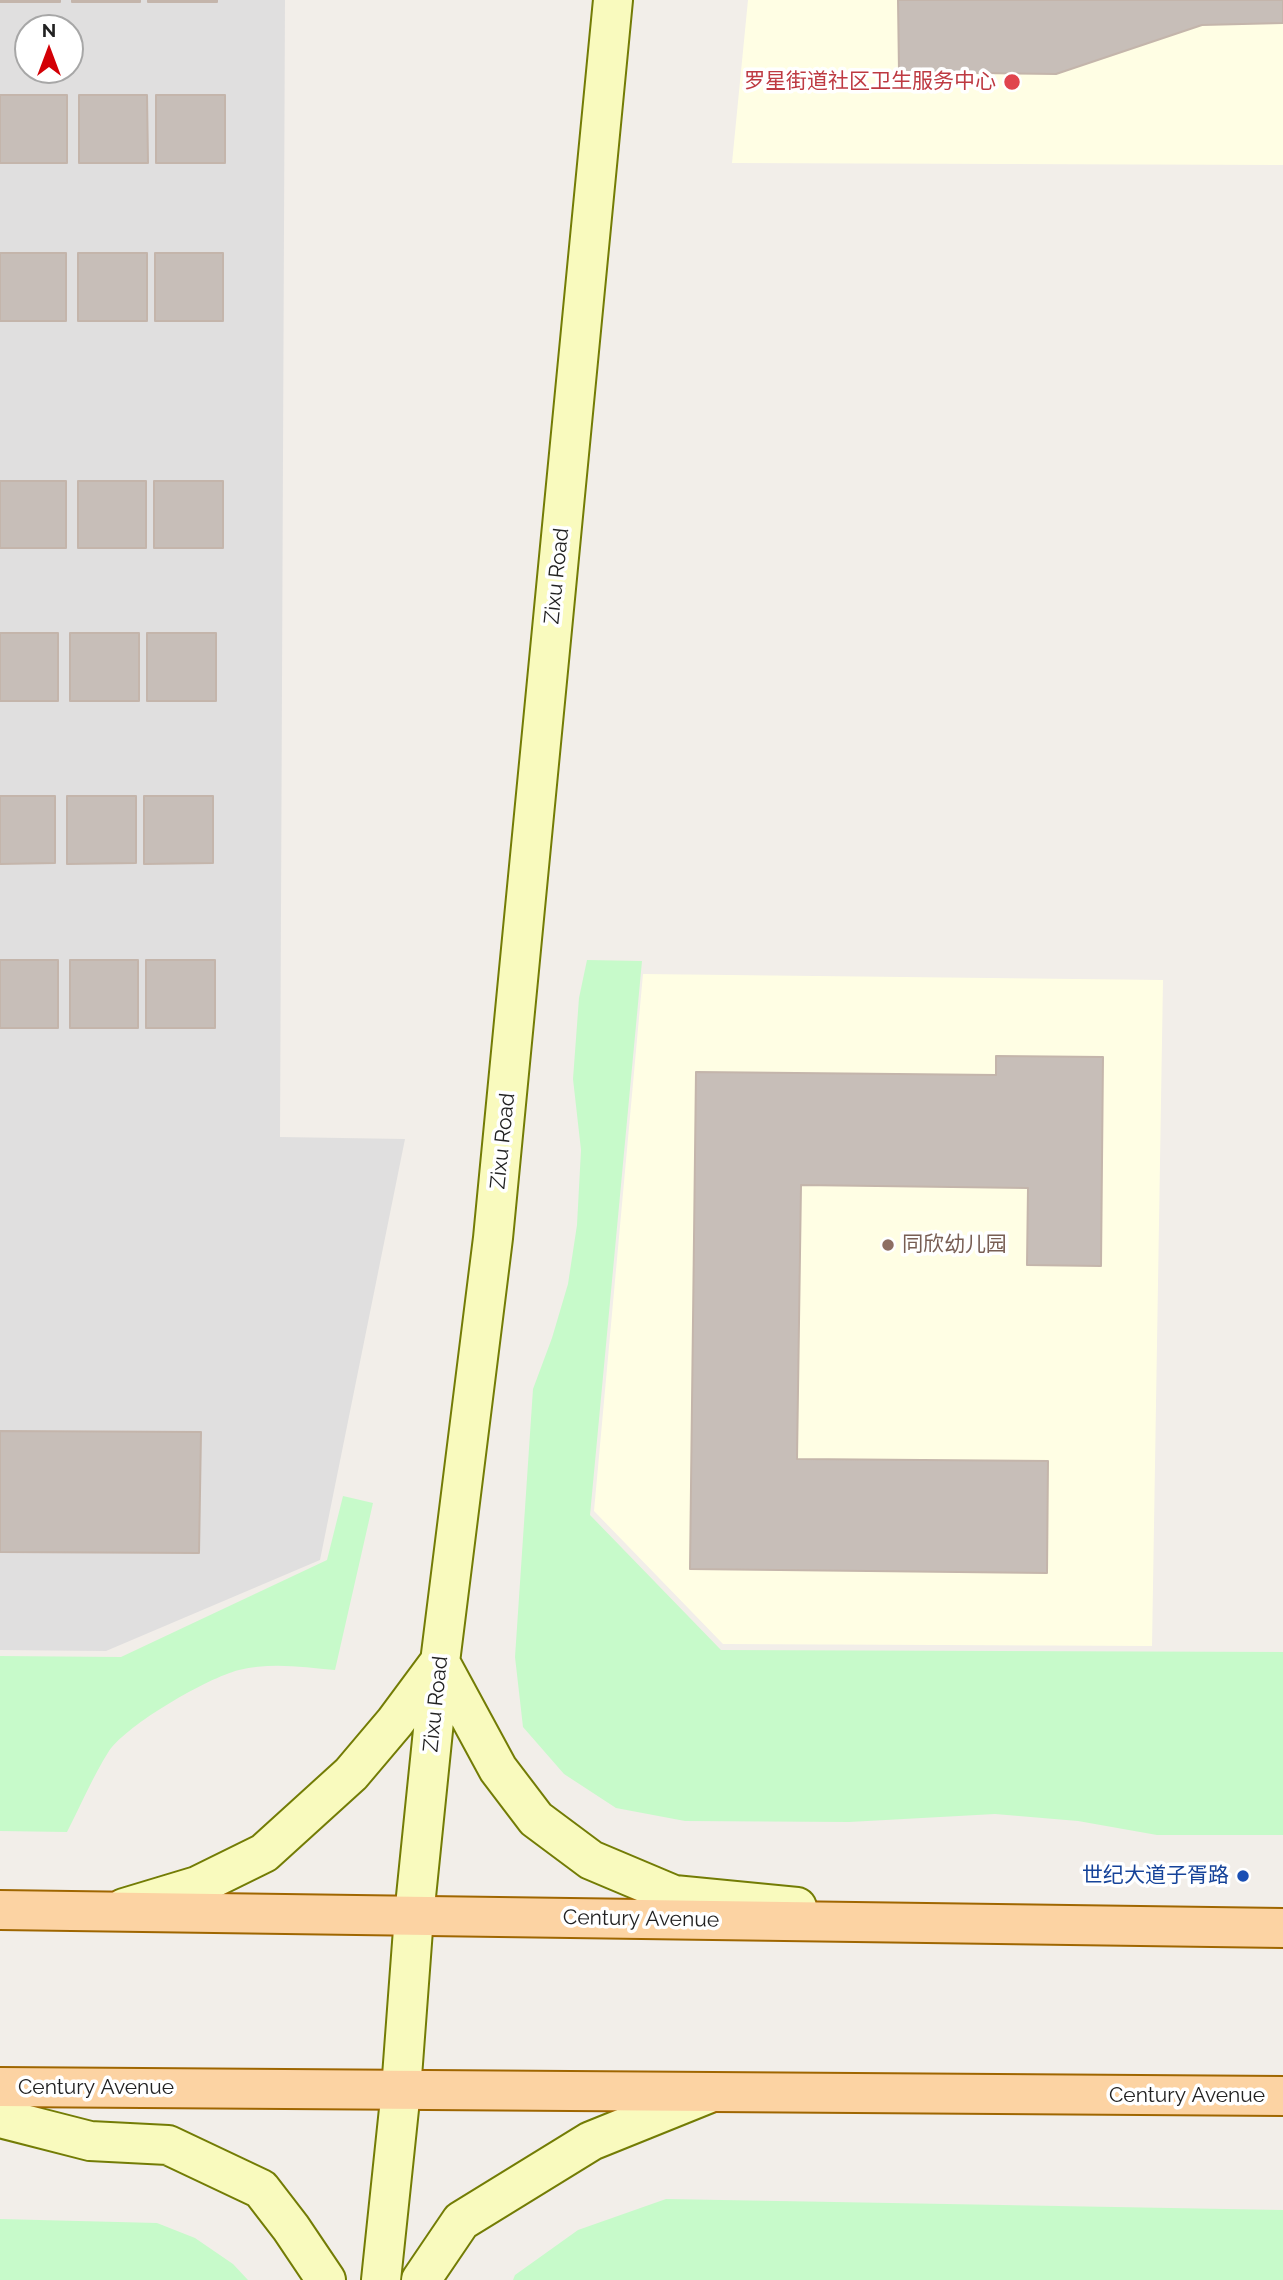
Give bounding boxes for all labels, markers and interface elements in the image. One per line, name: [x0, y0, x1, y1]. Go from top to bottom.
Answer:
north arrow: [14, 14, 84, 84]
text: N: [42, 19, 56, 41]
place label: 罗星街道社区卫生服务中心: [744, 69, 996, 95]
marker: 罗星街道社区卫生服务中心: [1002, 72, 1022, 92]
street label: Zixu Road: [539, 527, 575, 625]
street label: Zixu Road: [485, 1092, 521, 1190]
place label: 同欣幼儿园: [902, 1232, 1007, 1258]
marker: 同欣幼儿园: [880, 1237, 896, 1253]
street label: Zixu Road: [418, 1655, 454, 1753]
place label: 世纪大道子胥路: [1082, 1863, 1229, 1889]
marker: 世纪大道子胥路: [1235, 1868, 1251, 1884]
street label: Century Avenue: [563, 1905, 719, 1933]
street label: Century Avenue: [18, 2075, 174, 2101]
street label: Century Avenue: [1109, 2083, 1265, 2109]

